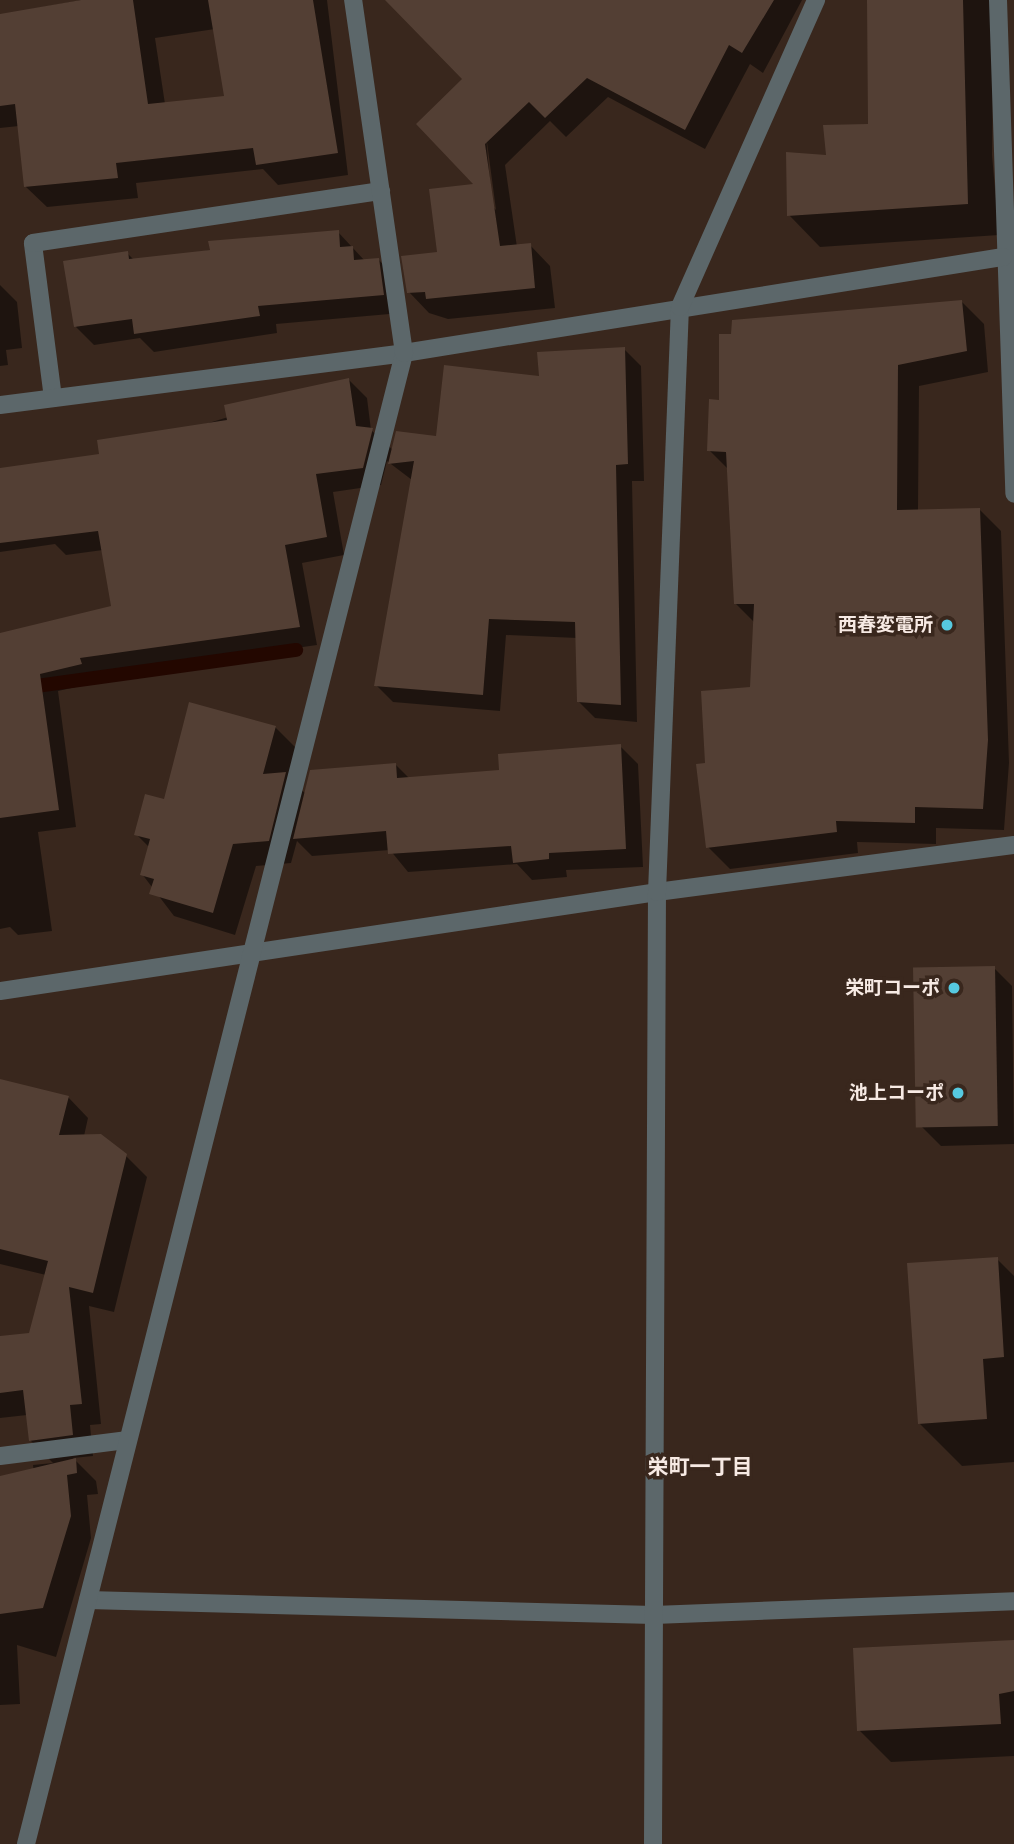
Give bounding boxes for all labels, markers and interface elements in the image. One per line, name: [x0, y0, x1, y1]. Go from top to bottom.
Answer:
place label: 西春変電所: [838, 614, 933, 636]
marker: 西春変電所: [939, 617, 955, 633]
place label: 栄町コーポ: [845, 977, 940, 999]
marker: 栄町コーポ: [946, 980, 962, 996]
place label: 池上コーポ: [849, 1082, 944, 1104]
marker: 池上コーポ: [950, 1085, 966, 1101]
district label: 栄町一丁目: [648, 1454, 752, 1480]

